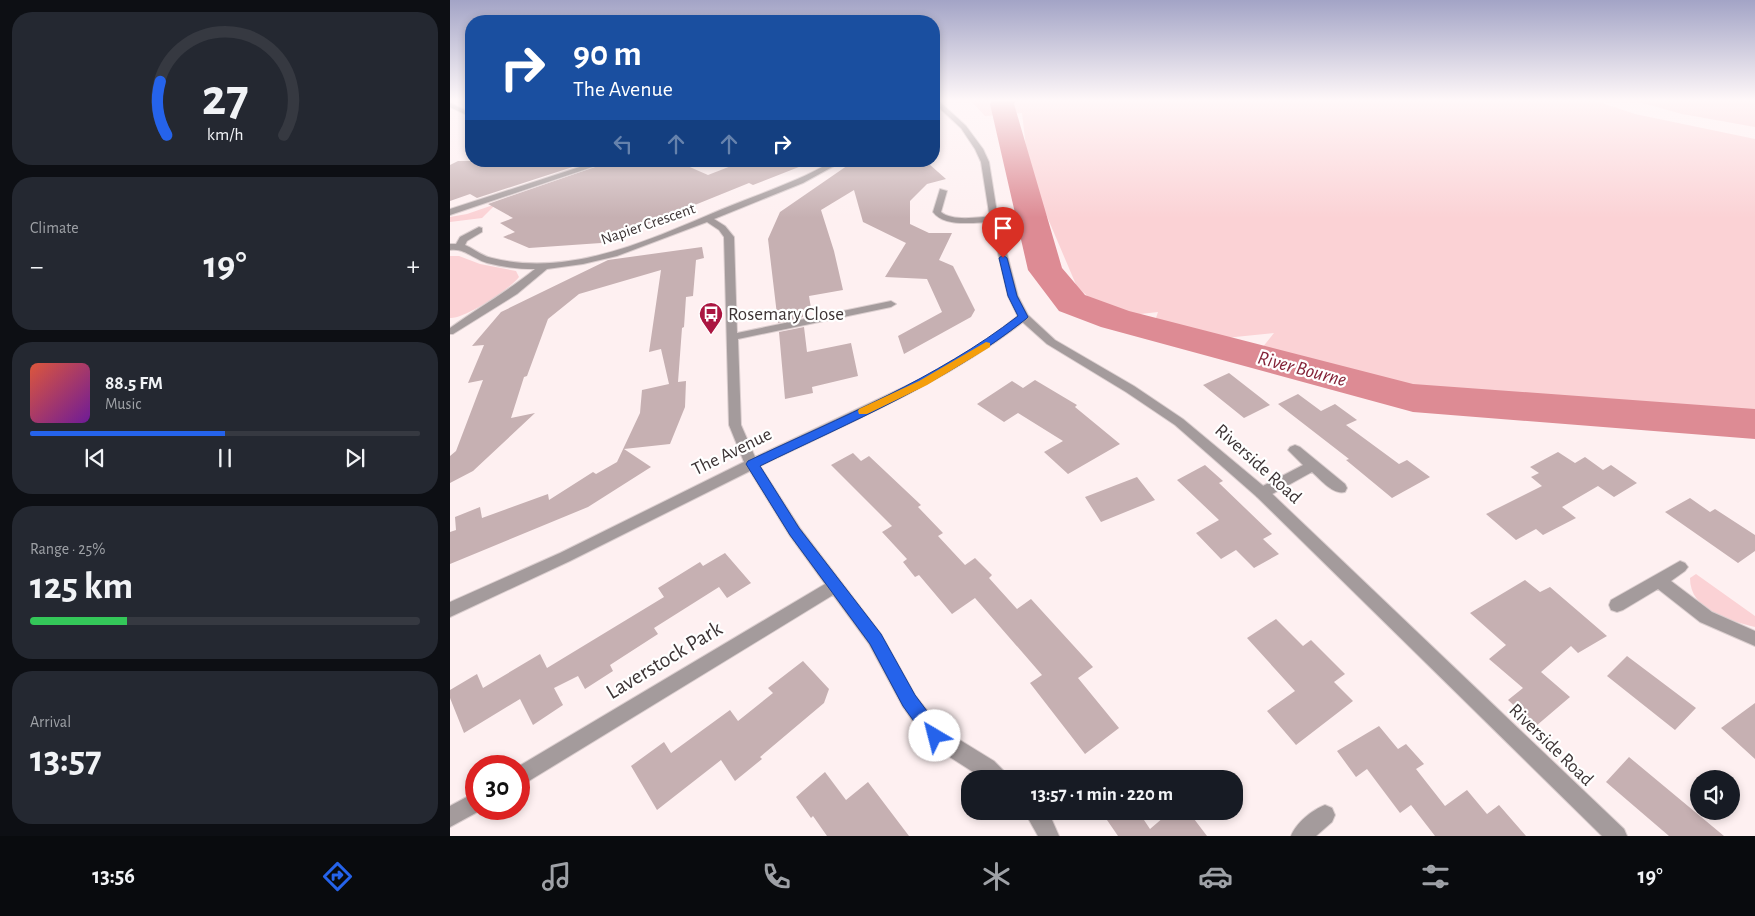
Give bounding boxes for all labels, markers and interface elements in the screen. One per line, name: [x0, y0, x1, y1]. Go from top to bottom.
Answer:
icon: right: [490, 35, 555, 100]
text: 90 m: [573, 37, 642, 72]
text: 27: [202, 72, 248, 124]
text: The Avenue: [573, 78, 673, 100]
text: km/h: [207, 126, 243, 144]
icon: left: [609, 130, 637, 158]
icon: ahead: [662, 130, 690, 158]
icon: ahead: [715, 130, 743, 158]
icon: right: [768, 130, 796, 158]
street label: Napier Crescent: [599, 200, 697, 248]
pin: [982, 207, 1024, 258]
icon: arrive: [989, 214, 1017, 242]
text: Climate: [30, 220, 79, 236]
text: 19°: [203, 247, 247, 285]
text: −: [30, 253, 43, 281]
text: +: [407, 253, 420, 281]
bus stop icon: Rosemary Close: [698, 301, 724, 335]
place label: Rosemary Close: [728, 305, 844, 324]
water label: River Bourne: [1256, 348, 1349, 391]
text: 88.5 FM: [105, 374, 163, 393]
text: Music: [105, 396, 141, 412]
street label: Riverside Road: [1211, 420, 1305, 508]
street label: The Avenue: [689, 425, 775, 479]
icon: previous: [81, 444, 109, 472]
icon: pause: [211, 444, 239, 472]
icon: next: [341, 444, 369, 472]
text: Range · 25%: [30, 541, 105, 557]
text: 125 km: [30, 568, 133, 606]
street label: Laverstock Park: [602, 617, 726, 703]
street label: Riverside Road: [1505, 700, 1597, 790]
position arrow: [908, 709, 960, 761]
text: Arrival: [30, 714, 71, 730]
text: 13:57: [30, 741, 102, 779]
speed limit sign: 30: [465, 755, 530, 820]
map controls: [1690, 770, 1740, 820]
button: sound: [1690, 770, 1740, 820]
text: 13:57 · 1 min · 220 m: [1031, 785, 1173, 804]
icon: directions: [320, 859, 355, 894]
icon: music: [539, 859, 574, 894]
icon: phone: [759, 859, 794, 894]
icon: climate: [979, 859, 1014, 894]
icon: car: [1198, 859, 1233, 894]
icon: filters: [1418, 859, 1453, 894]
text: 13:56: [92, 865, 135, 887]
text: 19°: [1638, 865, 1663, 887]

